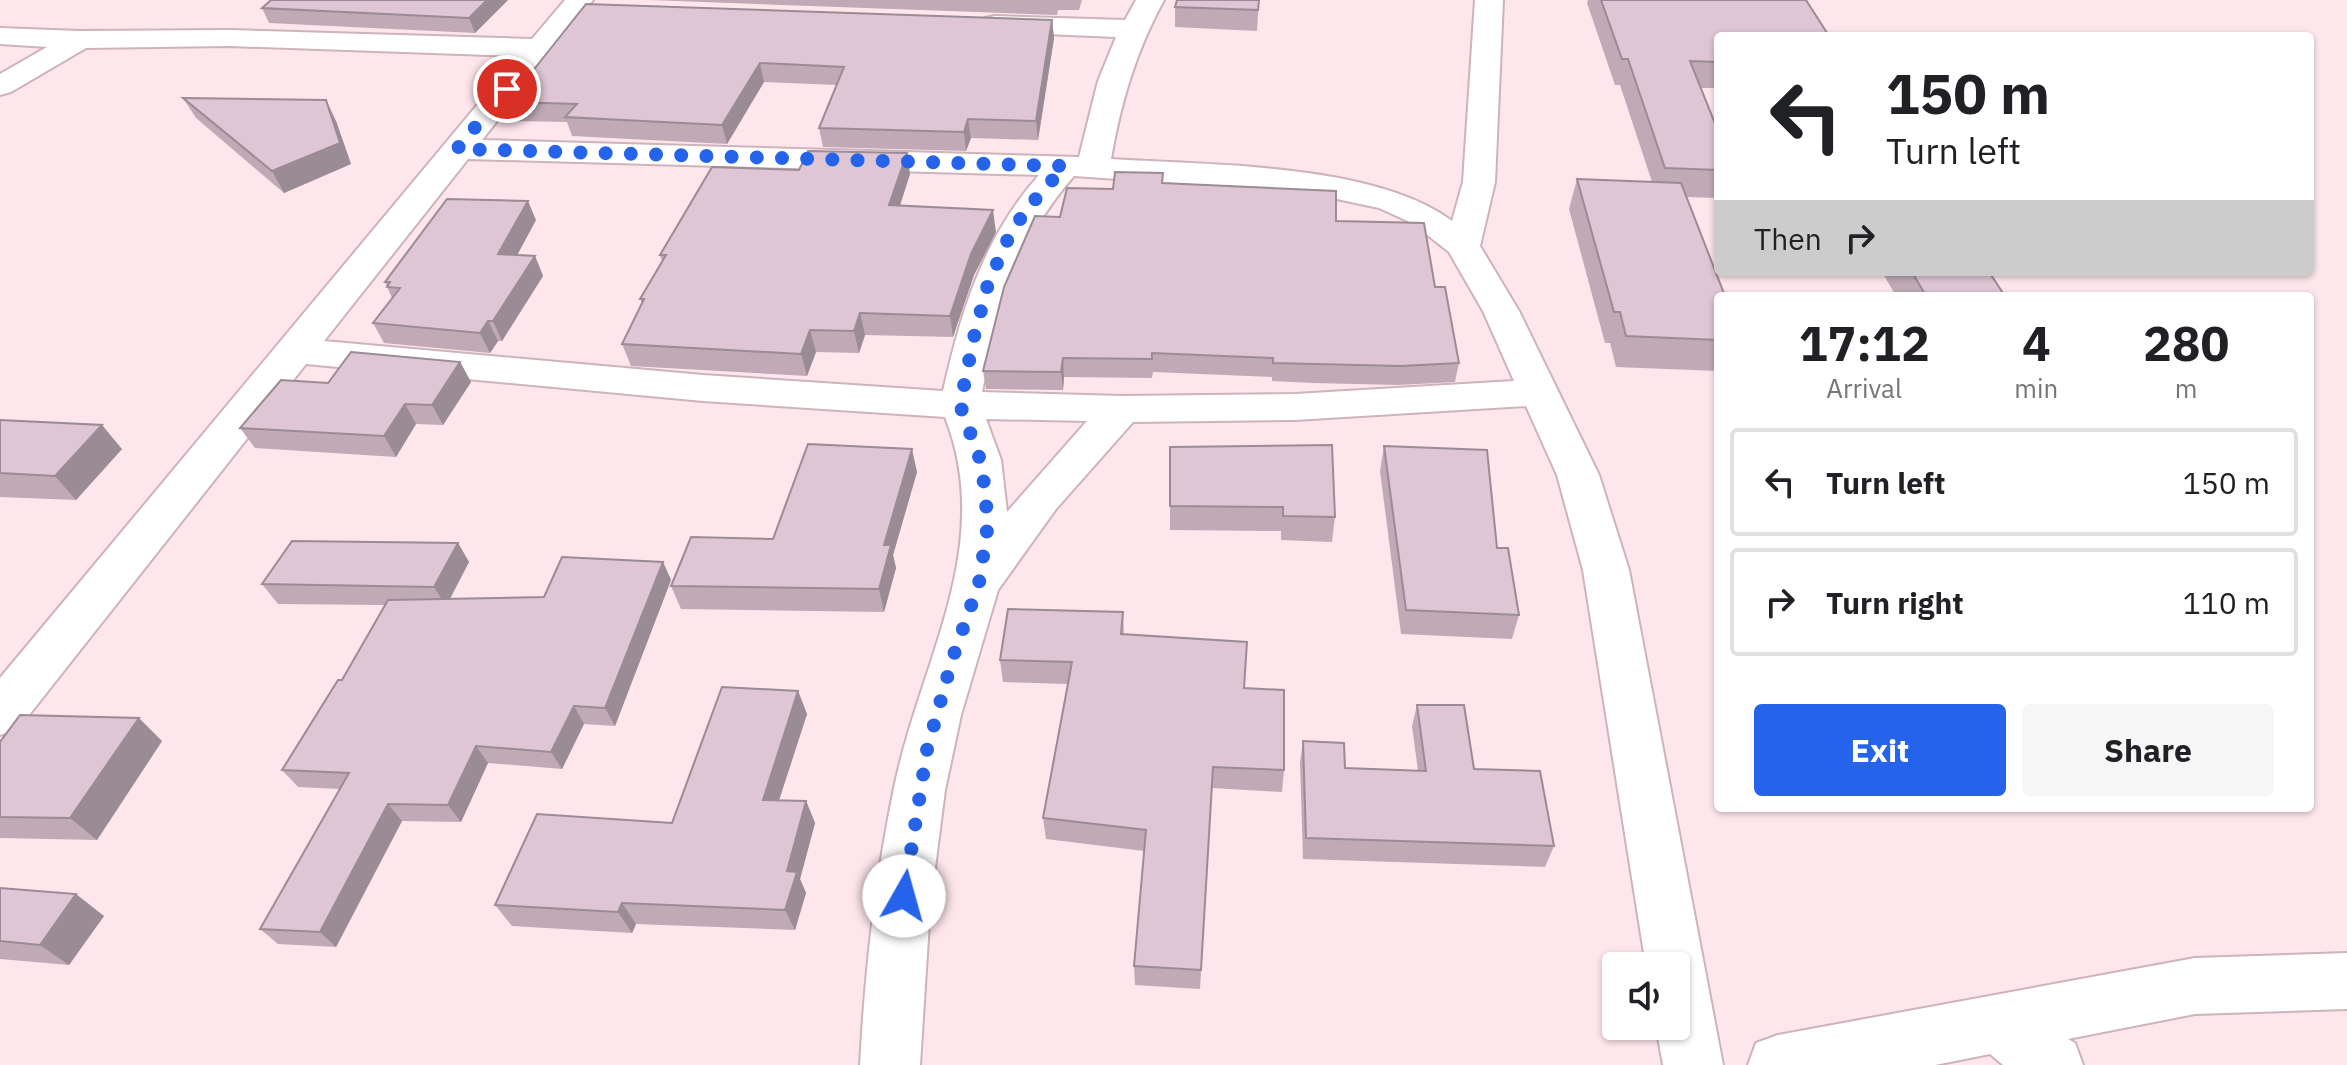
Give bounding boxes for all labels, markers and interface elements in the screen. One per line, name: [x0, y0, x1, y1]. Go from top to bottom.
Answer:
pin: [473, 55, 541, 123]
text: 150 m: [1886, 57, 2050, 129]
icon: left: [1754, 64, 1858, 168]
icon: arrive: [485, 67, 529, 111]
text: Turn left: [1886, 127, 2021, 174]
icon: right: [1838, 216, 1882, 260]
text: Then: [1754, 219, 1822, 258]
text: 17:12: [1799, 312, 1930, 374]
text: 4: [2022, 312, 2051, 374]
text: 280: [2143, 312, 2229, 374]
text: Arrival: [1826, 371, 1902, 405]
text: min: [2014, 371, 2058, 405]
text: m: [2175, 371, 2197, 405]
icon: left: [1758, 460, 1802, 504]
text: Turn left: [1826, 463, 1945, 502]
text: 150 m: [2183, 463, 2270, 502]
icon: right: [1758, 580, 1802, 624]
text: Turn right: [1826, 583, 1964, 622]
text: 110 m: [2183, 583, 2270, 622]
button: Exit: [1754, 704, 2006, 796]
button: Share: [2022, 704, 2274, 796]
position arrow: [862, 854, 946, 938]
map controls: [1602, 952, 1690, 1040]
button: sound: [1602, 952, 1690, 1040]

